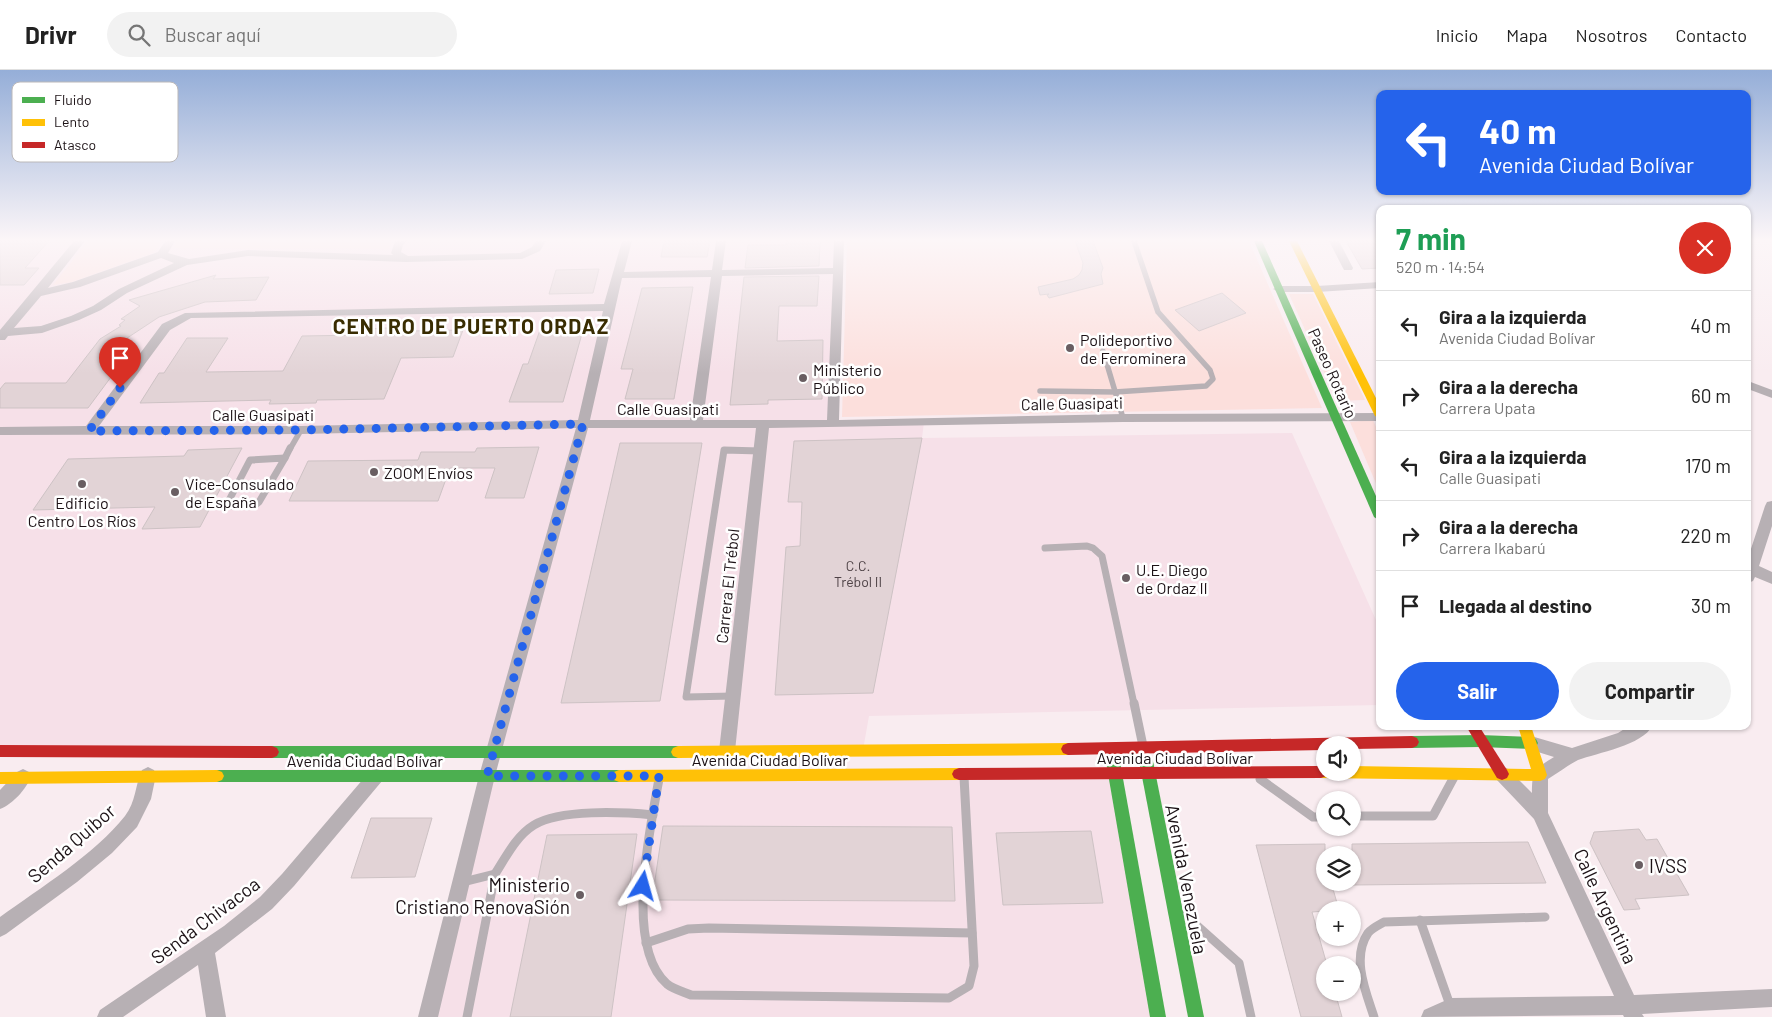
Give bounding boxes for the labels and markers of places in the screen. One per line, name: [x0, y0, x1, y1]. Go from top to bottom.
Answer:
place label: Polideportivo de Ferrominera: [1080, 330, 1186, 367]
pin: [99, 337, 141, 388]
marker: Polideportivo de Ferrominera: [1064, 342, 1076, 354]
place label: Ministerio Público: [813, 360, 882, 397]
marker: Ministerio Público: [797, 372, 809, 384]
place label: ZOOM Envíos: [384, 463, 473, 482]
marker: ZOOM Envíos: [368, 466, 380, 478]
place label: Vice-Consulado de España: [185, 474, 294, 511]
marker: Edificio Centro Los Ríos: [76, 478, 88, 490]
marker: Vice-Consulado de España: [169, 486, 181, 498]
place label: Edificio Centro Los Ríos: [28, 493, 136, 530]
place label: U.E. Diego de Ordaz II: [1136, 560, 1208, 597]
marker: U.E. Diego de Ordaz II: [1120, 572, 1132, 584]
place label: IVSS: [1649, 854, 1687, 877]
marker: IVSS: [1633, 859, 1645, 871]
place label: Ministerio Cristiano RenovaSión: [395, 873, 570, 918]
marker: Ministerio Cristiano RenovaSión: [574, 889, 586, 901]

